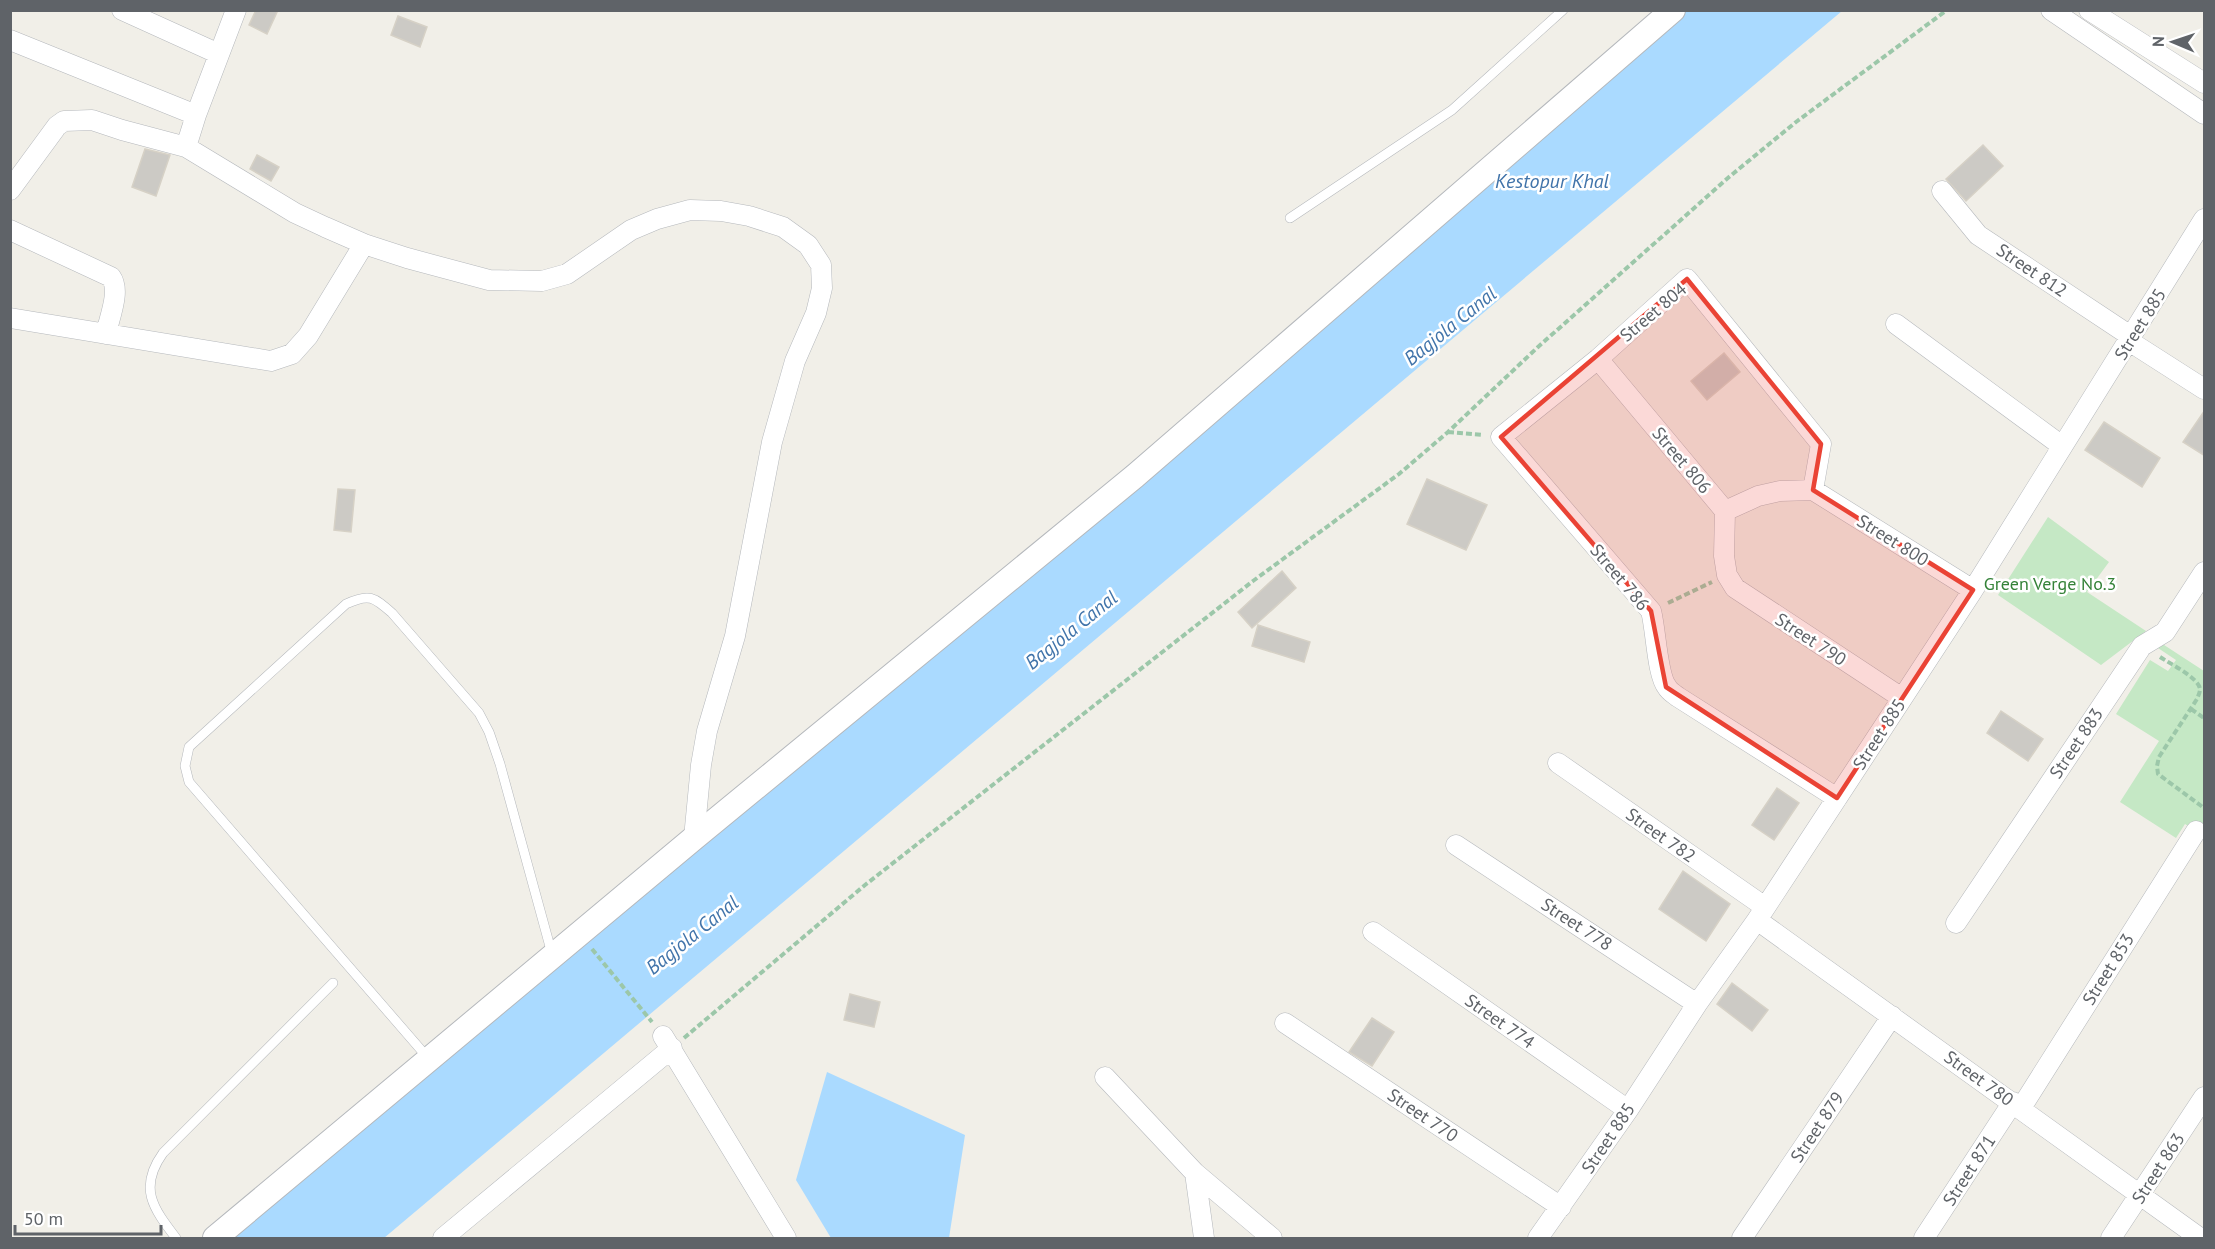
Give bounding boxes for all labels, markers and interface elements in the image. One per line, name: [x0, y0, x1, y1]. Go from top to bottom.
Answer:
north arrow: [2143, 12, 2203, 72]
text: N: [2148, 36, 2168, 47]
water label: Kestopur Khal: [1495, 168, 1610, 194]
street label: Street 812: [1992, 238, 2072, 302]
street label: Street 804: [1615, 277, 1691, 347]
water label: Bagjola Canal: [1398, 280, 1502, 371]
street label: Street 885: [2109, 284, 2171, 364]
street label: Street 806: [1647, 422, 1717, 498]
street label: Street 800: [1853, 509, 1933, 571]
street label: Street 786: [1585, 539, 1655, 615]
park label: Green Verge No.3: [1984, 572, 2116, 595]
water label: Bagjola Canal: [1019, 584, 1123, 675]
street label: Street 790: [1771, 608, 1851, 671]
street label: Street 885: [1848, 694, 1910, 774]
street label: Street 883: [2044, 703, 2108, 783]
street label: Street 782: [1622, 803, 1700, 867]
water label: Bagjola Canal: [640, 889, 744, 980]
street label: Street 778: [1537, 893, 1617, 955]
street label: Street 853: [2077, 929, 2139, 1009]
street label: Street 774: [1461, 989, 1540, 1054]
street label: Street 780: [1940, 1045, 2018, 1111]
street label: Street 770: [1383, 1083, 1463, 1147]
street label: Street 879: [1785, 1087, 1849, 1167]
street label: Street 885: [1576, 1098, 1640, 1178]
street label: Street 863: [2127, 1128, 2189, 1208]
street label: Street 871: [1938, 1130, 2000, 1210]
scale bar: [15, 1198, 160, 1236]
text: 50 m: [24, 1207, 63, 1230]

